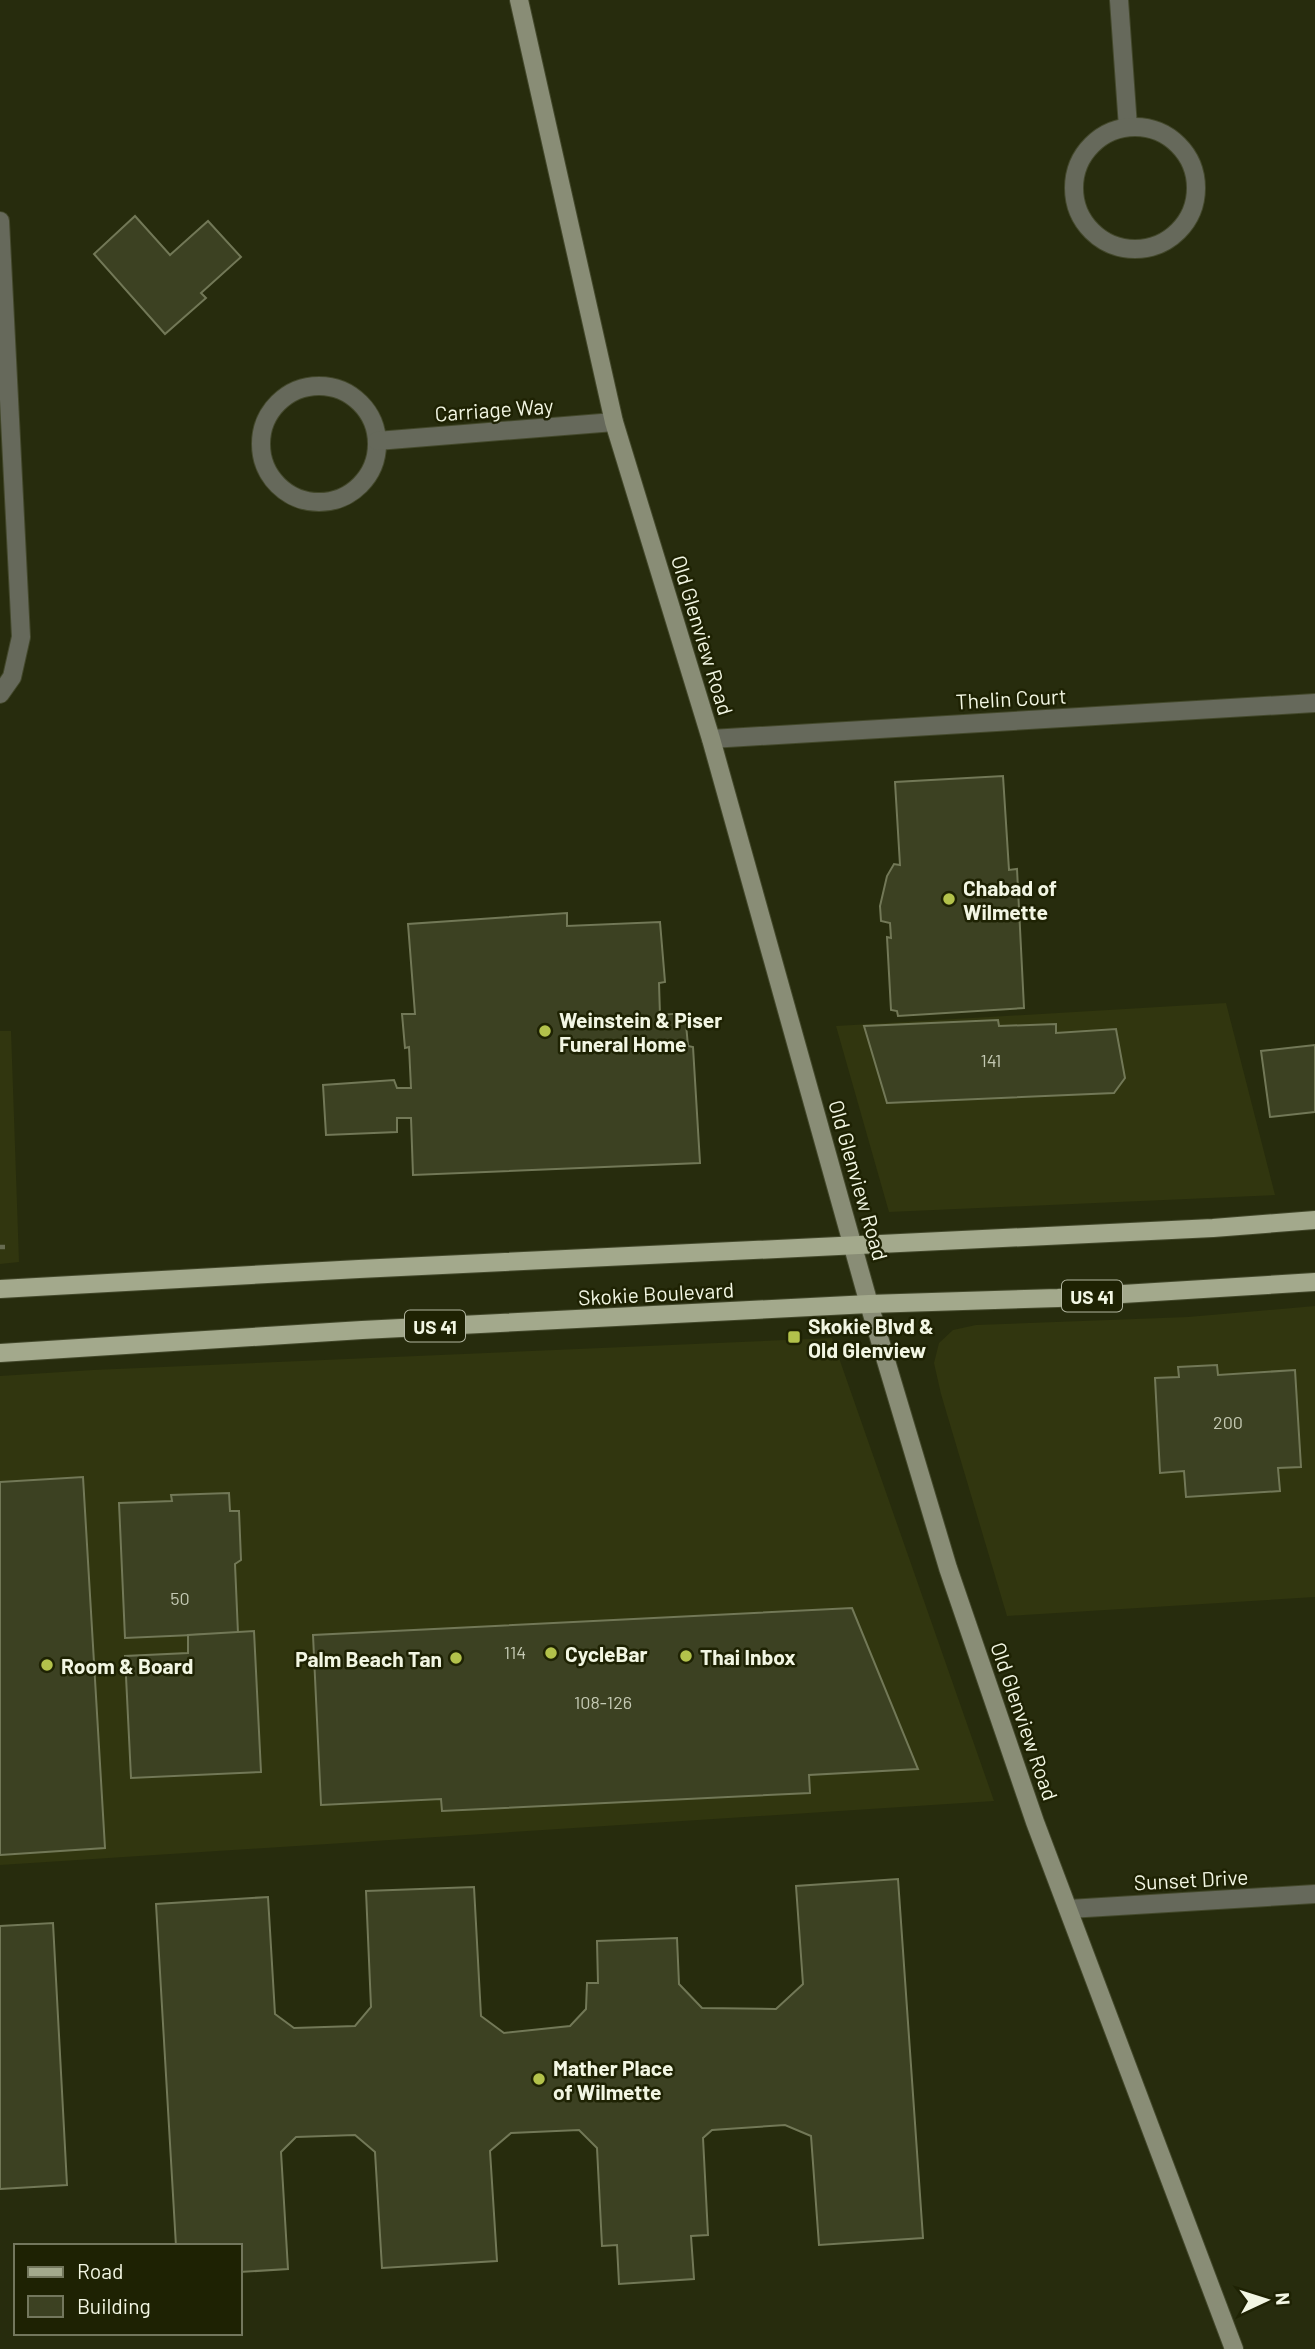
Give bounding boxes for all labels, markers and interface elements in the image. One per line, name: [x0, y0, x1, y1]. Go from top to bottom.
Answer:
street label: Carriage Way: [434, 392, 555, 426]
street label: Old Glenview Road: [667, 552, 739, 718]
street label: Thelin Court: [955, 683, 1067, 713]
place label: Chabad of Wilmette: [963, 875, 1057, 924]
marker: Chabad of Wilmette: [941, 891, 957, 907]
place label: Weinstein & Piser Funeral Home: [559, 1007, 722, 1056]
marker: Weinstein & Piser Funeral Home: [537, 1023, 553, 1039]
house number: 141: [981, 1049, 1001, 1071]
street label: Old Glenview Road: [824, 1097, 894, 1263]
street label: Skokie Boulevard: [577, 1276, 735, 1310]
road number: US 41: [1062, 1280, 1122, 1312]
road number: US 41: [405, 1310, 465, 1342]
place label: Skokie Blvd & Old Glenview: [808, 1313, 934, 1362]
marker: Skokie Blvd & Old Glenview: [786, 1329, 802, 1345]
house number: 200: [1213, 1411, 1243, 1433]
house number: 50: [170, 1587, 190, 1609]
street label: Old Glenview Road: [986, 1639, 1064, 1803]
house number: 114: [504, 1641, 526, 1663]
place label: CycleBar: [565, 1641, 648, 1666]
place label: Thai Inbox: [700, 1644, 796, 1669]
marker: CycleBar: [543, 1645, 559, 1661]
place label: Palm Beach Tan: [295, 1646, 442, 1671]
marker: Thai Inbox: [678, 1648, 694, 1664]
marker: Palm Beach Tan: [448, 1650, 464, 1666]
place label: Room & Board: [61, 1653, 193, 1678]
marker: Room & Board: [39, 1657, 55, 1673]
house number: 108-126: [574, 1691, 632, 1713]
street label: Sunset Drive: [1133, 1864, 1249, 1894]
place label: Mather Place of Wilmette: [553, 2055, 673, 2104]
marker: Mather Place of Wilmette: [531, 2071, 547, 2087]
legend: [14, 2244, 242, 2335]
text: Road: [77, 2258, 123, 2283]
north arrow: [1231, 2265, 1301, 2335]
text: N: [1272, 2292, 1295, 2306]
text: Building: [77, 2293, 151, 2318]

